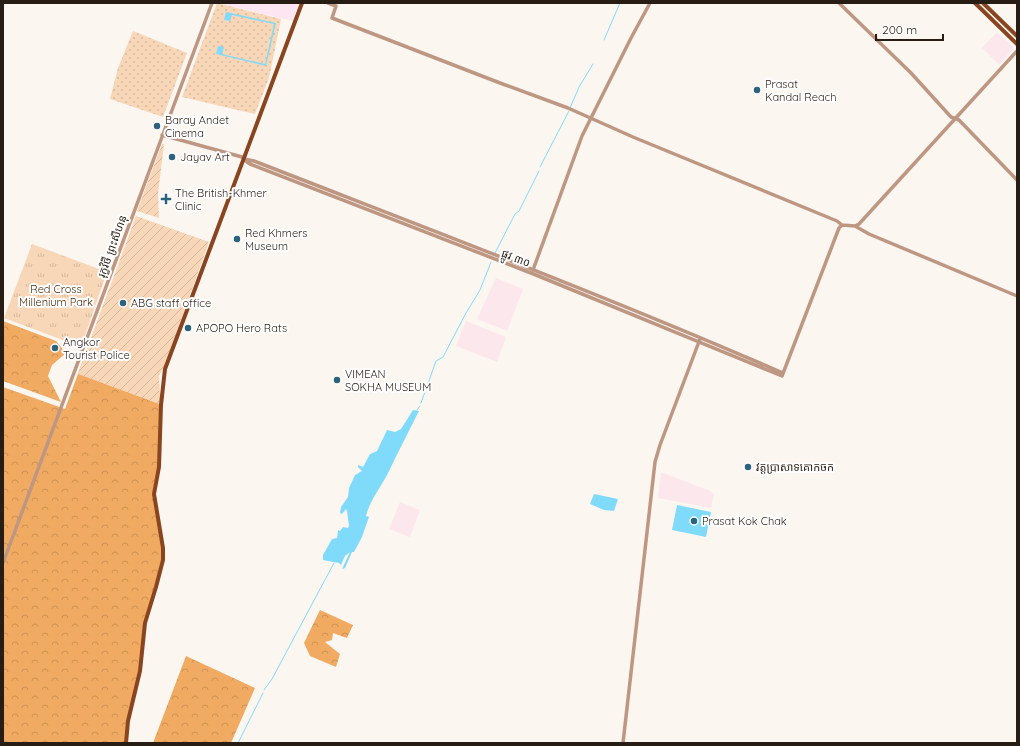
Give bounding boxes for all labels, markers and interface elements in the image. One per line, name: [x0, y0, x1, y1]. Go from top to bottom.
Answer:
scale bar: [876, 16, 943, 42]
text: 200 m: [882, 22, 917, 37]
place label: Prasat Kandal Reach: [765, 77, 837, 104]
marker: Prasat Kandal Reach: [752, 85, 762, 95]
place label: Baray Andet Cinema: [165, 113, 229, 140]
marker: Baray Andet Cinema: [152, 121, 162, 131]
place label: Jayav Art: [180, 150, 230, 164]
marker: Jayav Art: [167, 152, 177, 162]
place label: The British-Khmer Clinic: [175, 186, 268, 213]
marker: The British-Khmer Clinic: [160, 193, 172, 205]
street label: រុក្ខវិថី ព្រះសីហនុ: [94, 213, 130, 279]
place label: Red Khmers Museum: [245, 226, 308, 253]
marker: Red Khmers Museum: [232, 234, 242, 244]
street label: ផ្លូវ ៣០: [498, 246, 533, 273]
park label: Red Cross Millenium Park: [19, 282, 93, 309]
place label: ABG staff office: [131, 296, 211, 310]
marker: ABG staff office: [118, 298, 128, 308]
place label: APOPO Hero Rats: [196, 321, 287, 335]
marker: APOPO Hero Rats: [183, 323, 193, 333]
place label: Angkor Tourist Police: [63, 335, 130, 362]
marker: Angkor Tourist Police: [50, 343, 60, 353]
place label: VIMEAN SOKHA MUSEUM: [345, 367, 431, 394]
marker: VIMEAN SOKHA MUSEUM: [332, 375, 342, 385]
place label: វត្តប្រាសាទគោកចក: [756, 460, 834, 474]
marker: វត្តប្រាសាទគោកចក: [743, 462, 753, 472]
place label: Prasat Kok Chak: [702, 514, 787, 528]
marker: Prasat Kok Chak: [689, 516, 699, 526]

